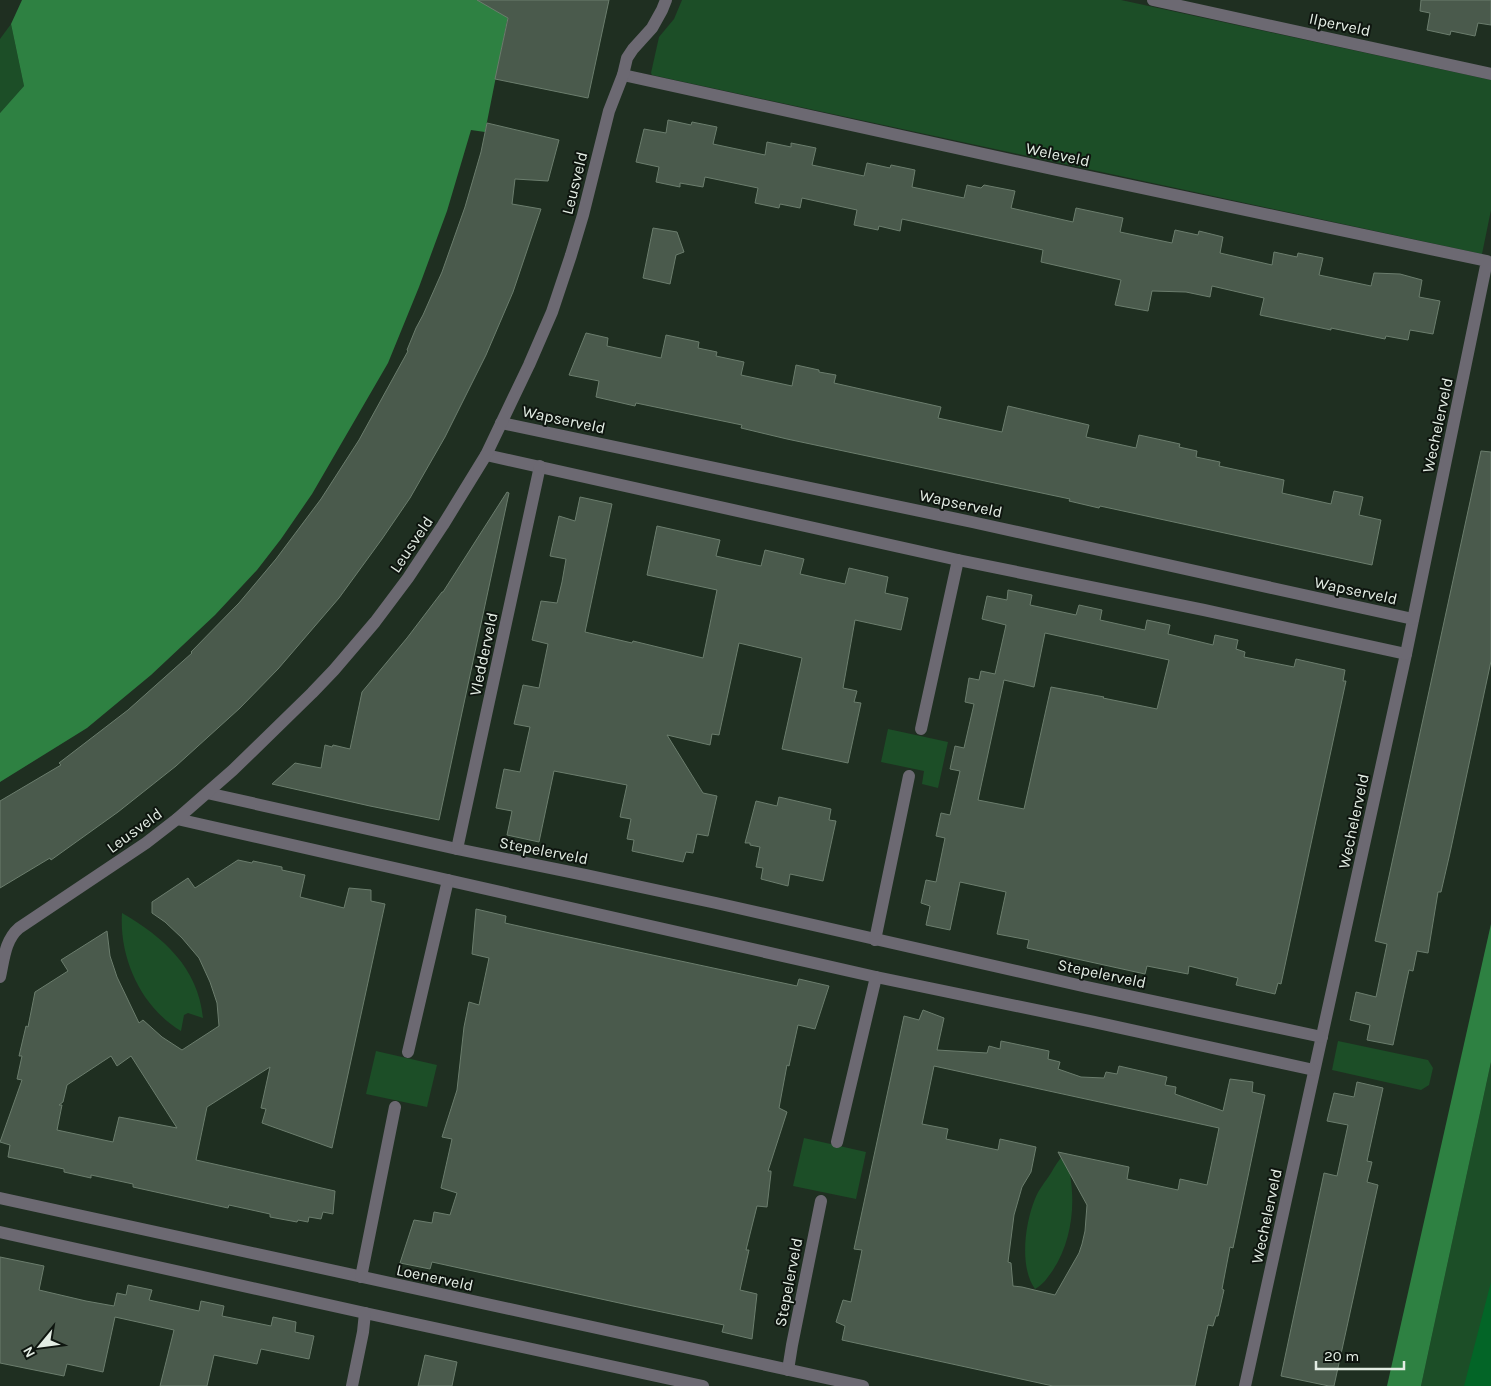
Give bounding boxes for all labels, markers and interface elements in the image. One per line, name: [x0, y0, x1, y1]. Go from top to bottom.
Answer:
street label: Ilperveld: [1307, 9, 1372, 40]
street label: Weleveld: [1024, 138, 1092, 171]
street label: Leusveld: [558, 150, 591, 216]
street label: Wechelerveld: [1418, 376, 1457, 474]
street label: Wapserveld: [521, 401, 607, 438]
street label: Wapserveld: [918, 485, 1004, 522]
street label: Leusveld: [386, 512, 437, 576]
street label: Wapserveld: [1313, 572, 1399, 609]
street label: Vledderveld: [465, 611, 502, 698]
street label: Wechelerveld: [1334, 772, 1373, 870]
street label: Leusveld: [103, 804, 166, 857]
street label: Stepelerveld: [498, 833, 590, 868]
street label: Stepelerveld: [1056, 955, 1148, 992]
street label: Wechelerveld: [1247, 1167, 1286, 1265]
street label: Stepelerveld: [771, 1236, 806, 1328]
street label: Loenerveld: [395, 1260, 475, 1295]
north arrow: [15, 1321, 65, 1371]
scale bar: [1316, 1338, 1404, 1370]
text: N: [19, 1344, 39, 1361]
text: 20 m: [1324, 1347, 1359, 1365]

